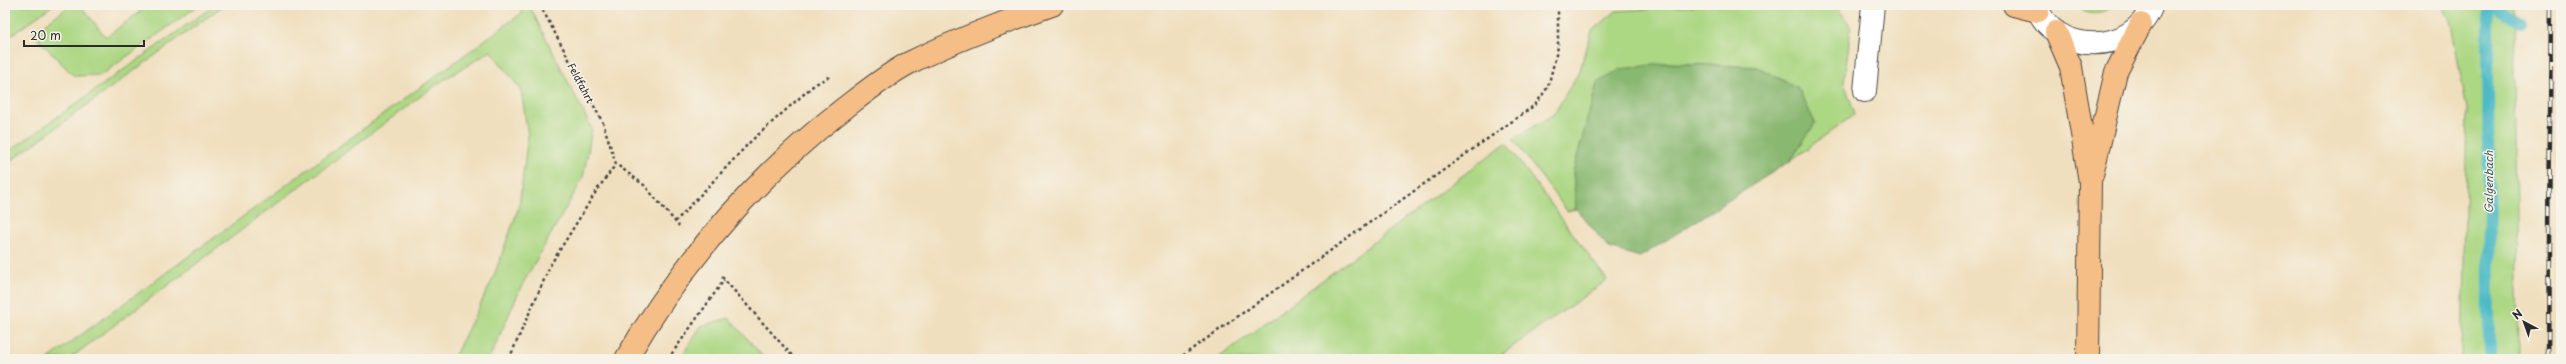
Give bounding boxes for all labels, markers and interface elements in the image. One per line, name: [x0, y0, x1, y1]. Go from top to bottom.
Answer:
scale bar: [24, 22, 144, 48]
text: 20 m: [30, 26, 61, 44]
street label: Feldfahrt: [565, 60, 598, 106]
water label: Galgenbach: [2480, 150, 2497, 213]
north arrow: [2504, 302, 2544, 342]
text: N: [2508, 305, 2526, 323]

